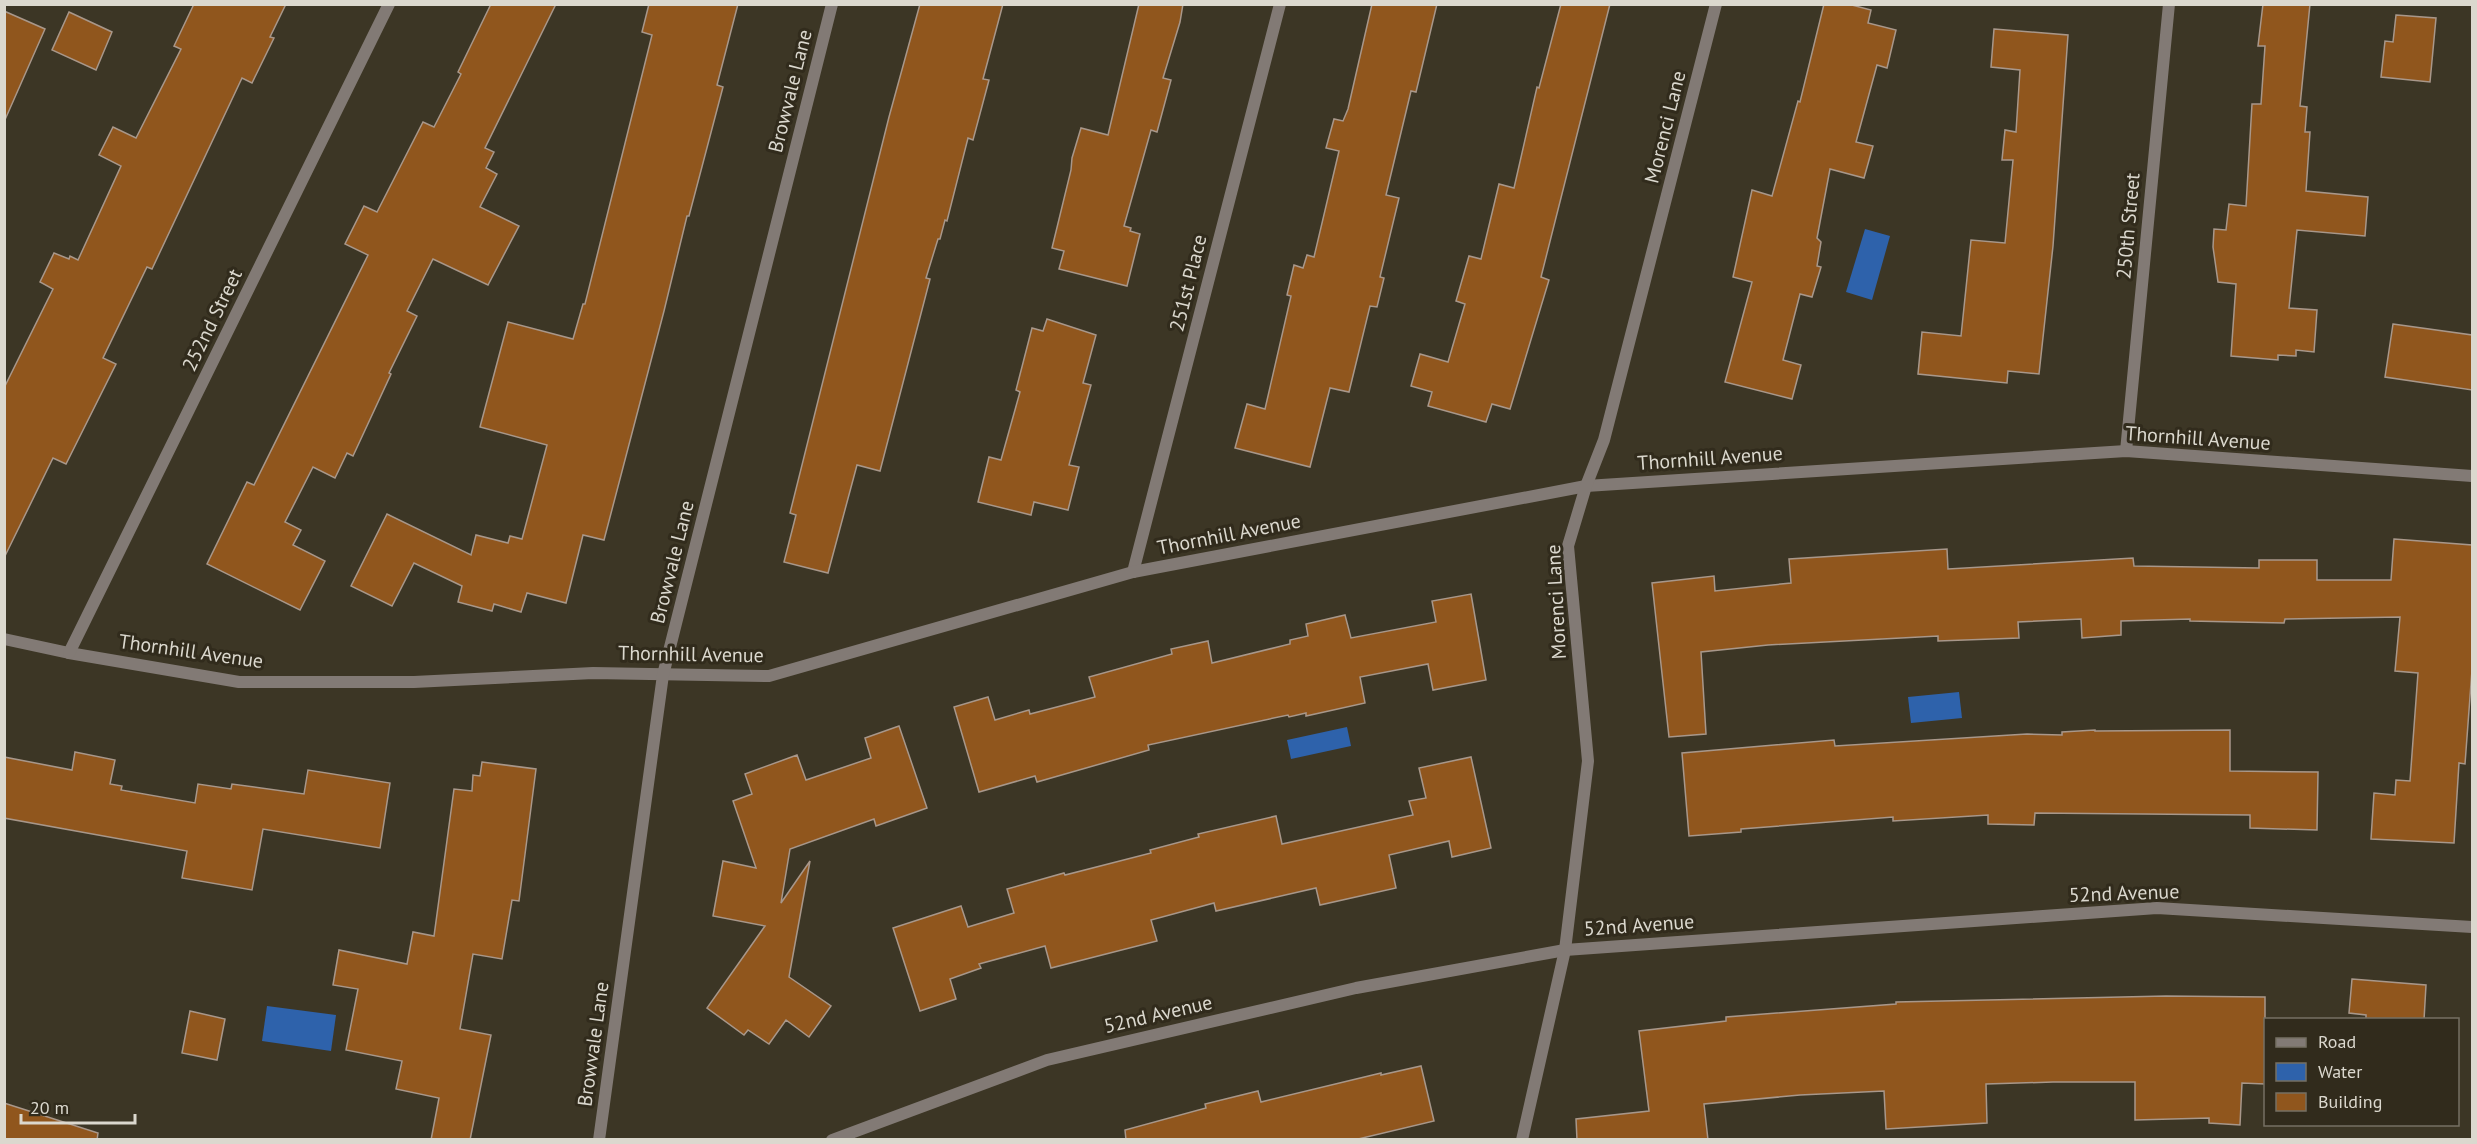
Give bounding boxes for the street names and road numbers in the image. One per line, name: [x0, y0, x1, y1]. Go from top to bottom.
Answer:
street label: Browvale Lane: [762, 27, 818, 155]
street label: Morenci Lane: [1638, 68, 1692, 186]
street label: 250th Street: [2110, 171, 2146, 280]
street label: 251st Place: [1163, 232, 1213, 334]
street label: 252nd Street: [176, 264, 248, 376]
street label: Thornhill Avenue: [2124, 420, 2272, 456]
street label: Thornhill Avenue: [1636, 440, 1784, 476]
street label: Browvale Lane: [644, 498, 700, 626]
street label: Thornhill Avenue: [1155, 507, 1303, 561]
street label: Morenci Lane: [1540, 544, 1572, 660]
street label: Thornhill Avenue: [117, 628, 265, 674]
street label: Thornhill Avenue: [618, 640, 764, 668]
street label: 52nd Avenue: [2068, 878, 2180, 908]
street label: 52nd Avenue: [1583, 908, 1695, 942]
street label: Browvale Lane: [571, 980, 615, 1108]
street label: 52nd Avenue: [1101, 989, 1215, 1039]

